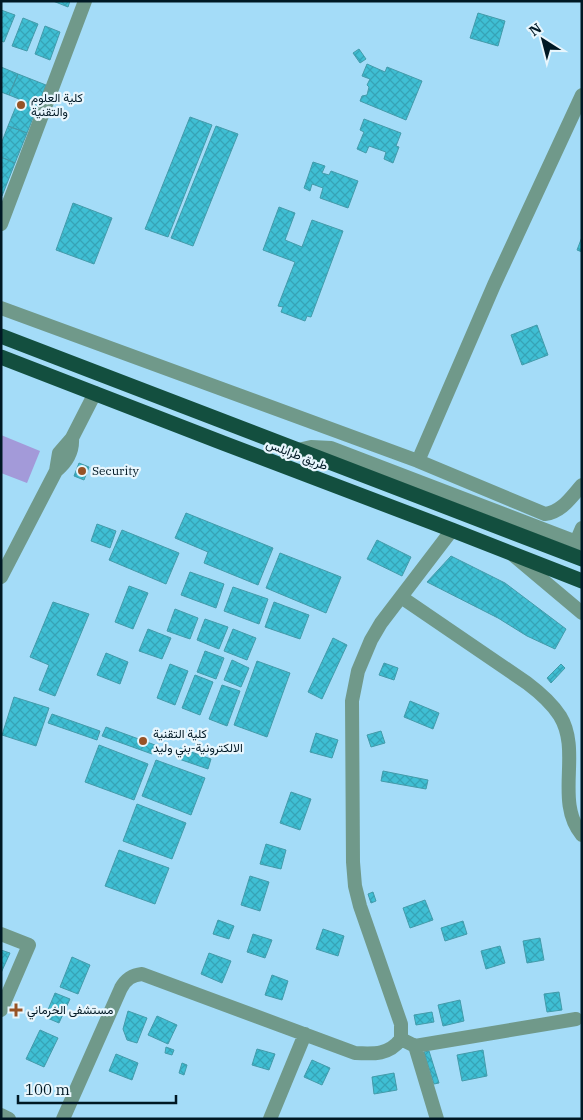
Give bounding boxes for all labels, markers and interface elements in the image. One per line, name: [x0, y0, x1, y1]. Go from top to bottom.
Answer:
north arrow: [518, 15, 568, 65]
text: N: [526, 19, 545, 40]
place label: كلية العلوم والتقنية: [31, 90, 83, 120]
marker: كلية العلوم والتقنية: [15, 99, 27, 111]
street label: طريق طرابلس: [264, 436, 330, 474]
place label: Security: [92, 463, 139, 478]
marker: Security: [76, 465, 88, 477]
place label: كلية التقنية الالكترونية-بني وليد: [153, 726, 243, 758]
marker: كلية التقنية الالكترونية-بني وليد: [137, 735, 149, 747]
place label: مستشفى الخرماني: [27, 1002, 113, 1020]
marker: مستشفى الخرماني: [9, 1003, 23, 1017]
scale bar: [18, 1072, 175, 1104]
text: 100 m: [25, 1080, 70, 1099]

